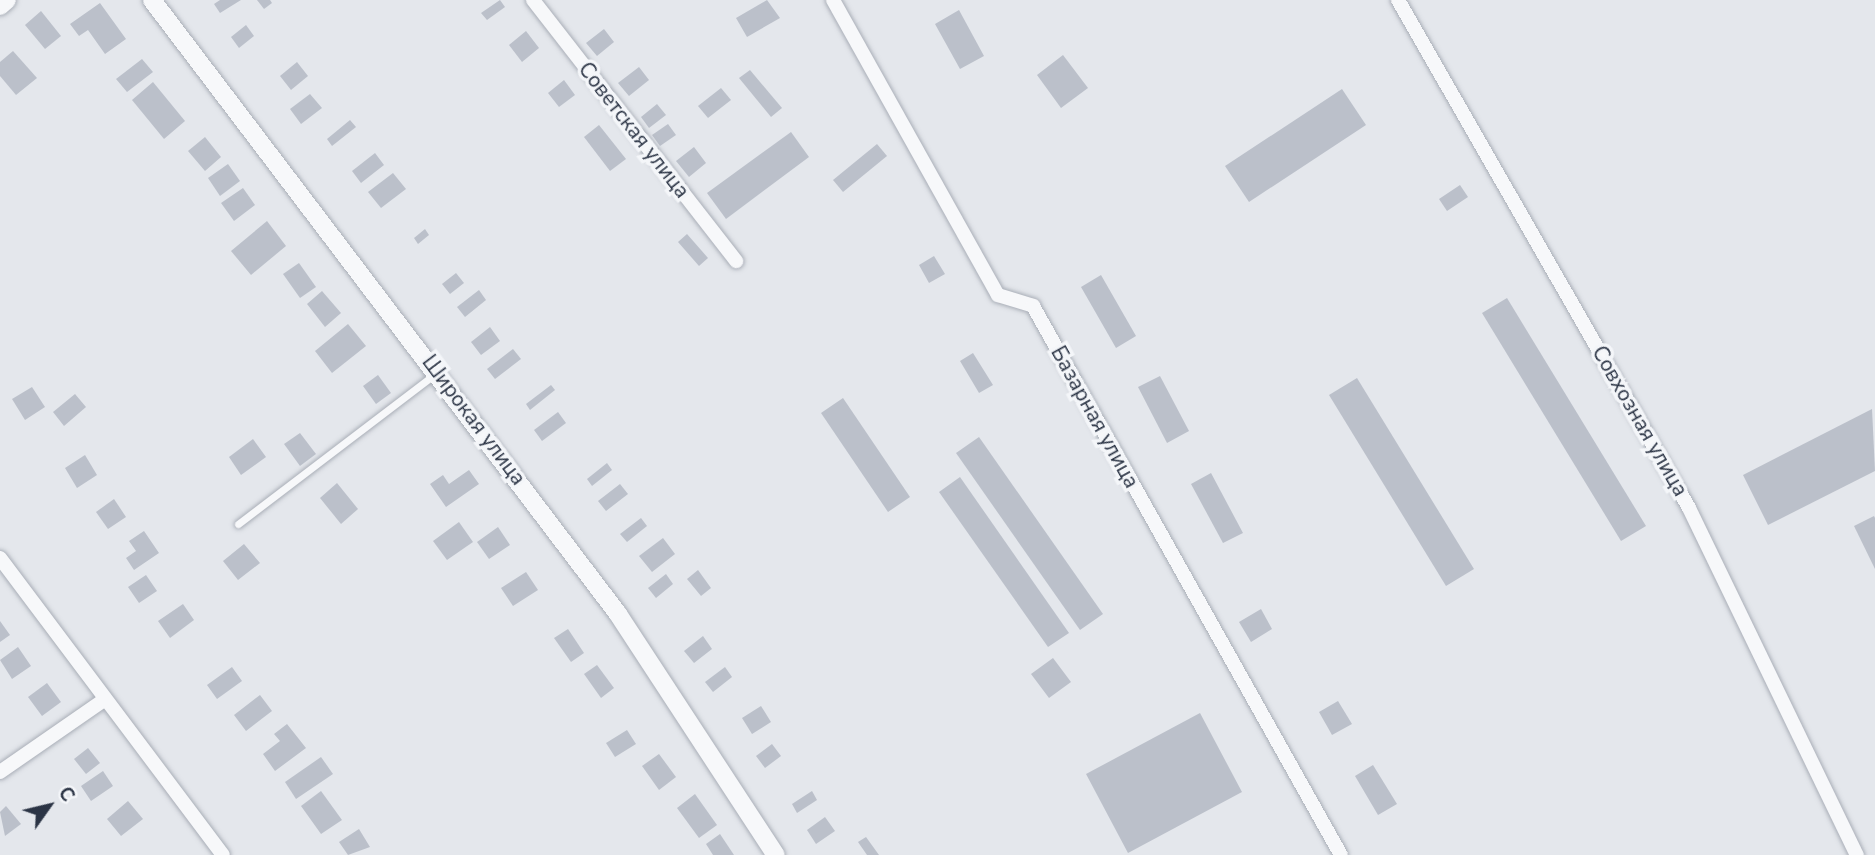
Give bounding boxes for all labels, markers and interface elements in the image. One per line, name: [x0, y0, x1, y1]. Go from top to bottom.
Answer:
street label: Советская улица: [573, 57, 695, 203]
street label: Совхозная улица: [1587, 341, 1693, 501]
street label: Базарная улица: [1046, 342, 1144, 492]
street label: Широкая улица: [417, 350, 531, 490]
north arrow: [14, 771, 84, 841]
text: С: [52, 782, 81, 807]

